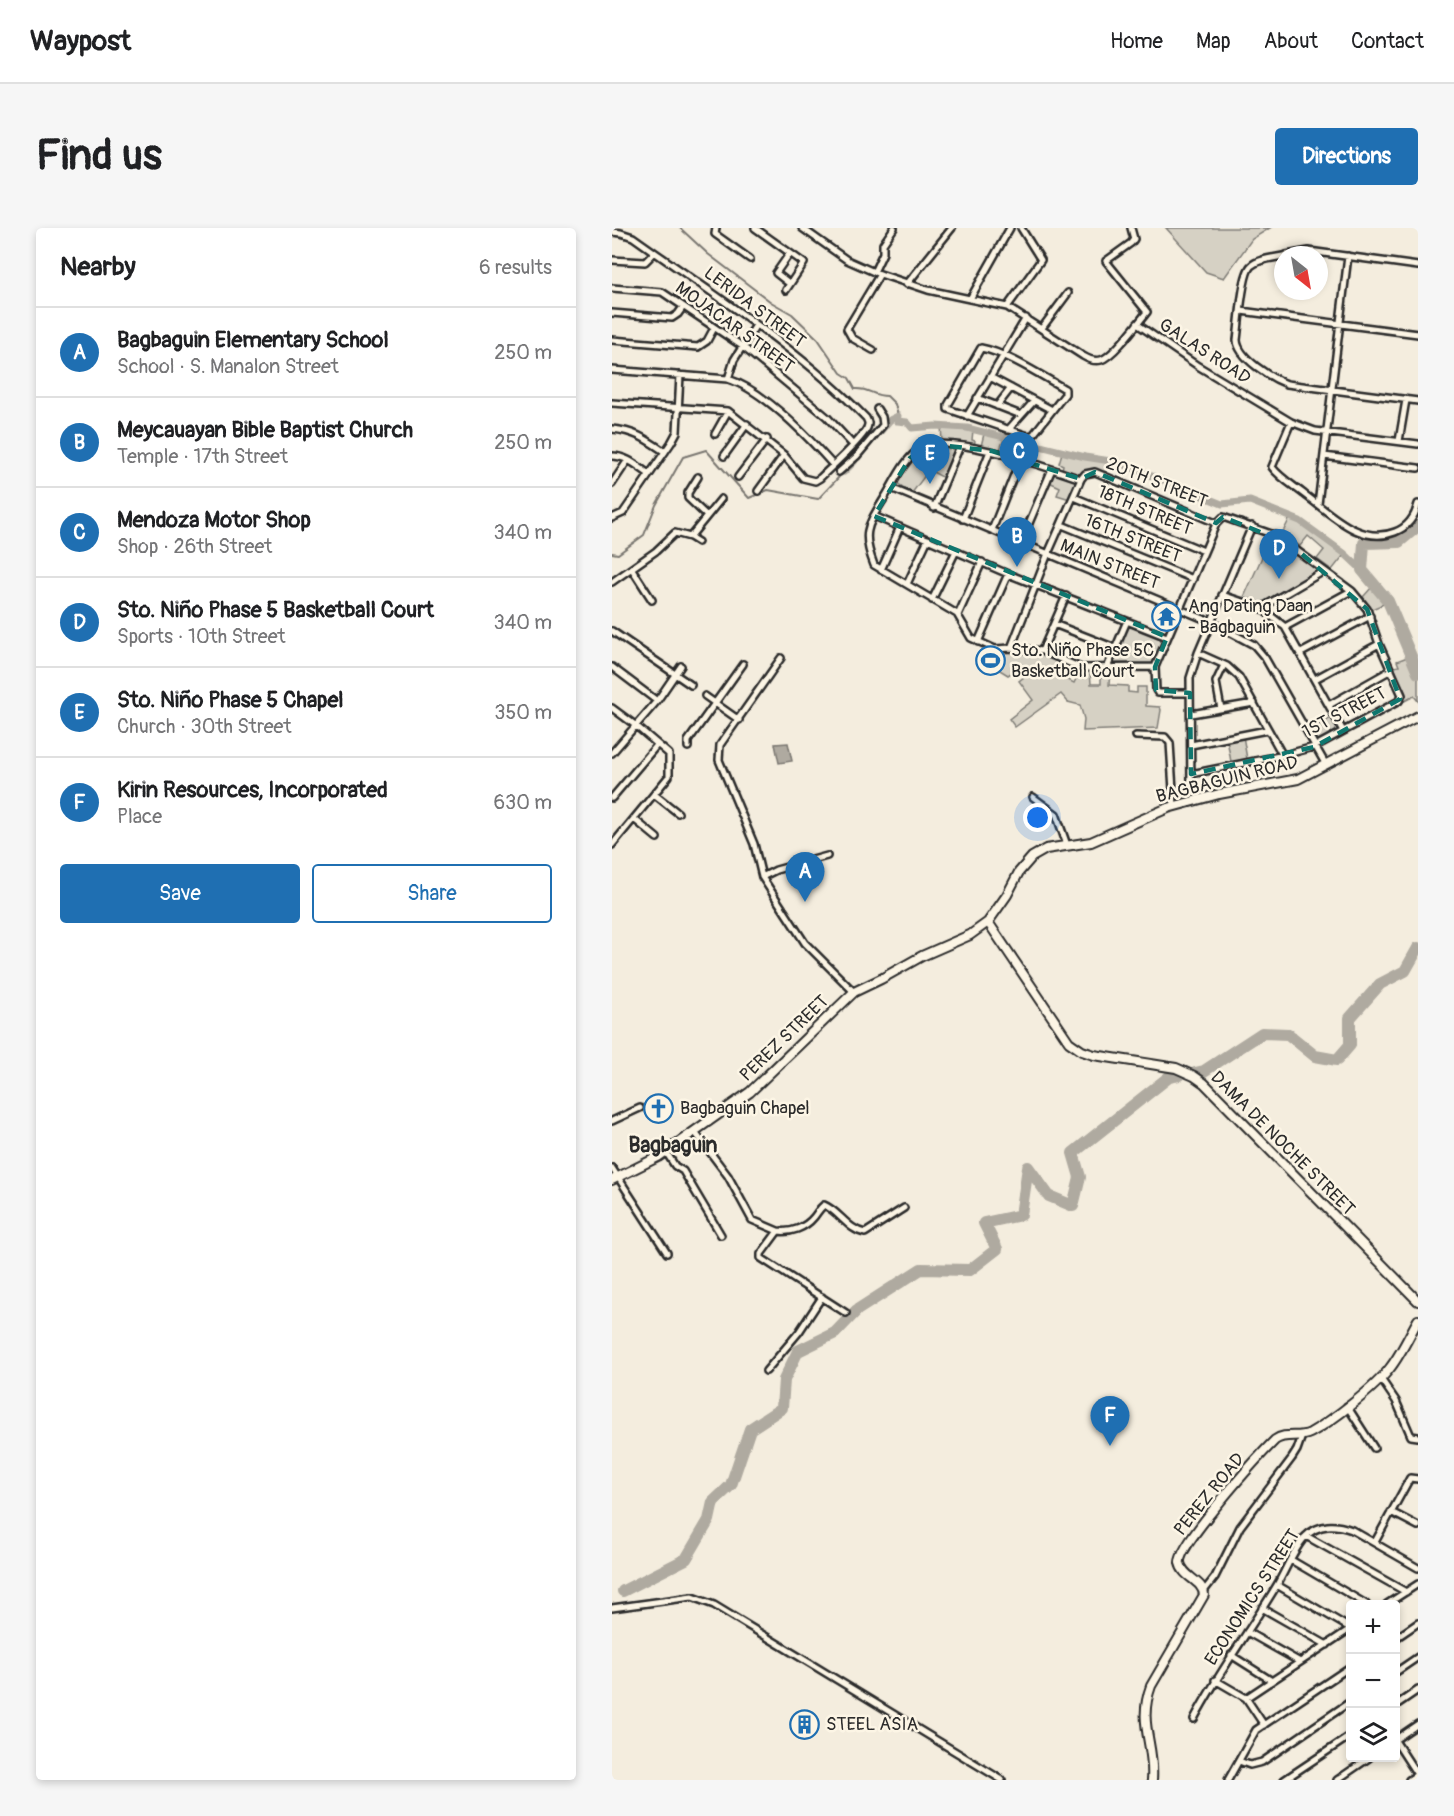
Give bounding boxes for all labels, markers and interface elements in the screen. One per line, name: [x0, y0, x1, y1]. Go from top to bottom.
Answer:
text: Waypost: [30, 24, 131, 59]
text: Home: [1110, 28, 1163, 55]
text: Map: [1196, 28, 1231, 55]
text: About: [1264, 28, 1318, 55]
text: Contact: [1351, 28, 1424, 55]
button: Directions: [1275, 128, 1418, 185]
text: Find us: [36, 130, 162, 182]
north arrow: [1274, 246, 1328, 300]
text: Nearby: [60, 251, 136, 283]
text: 6 results: [479, 255, 552, 280]
street label: LERIDA STREET: [699, 262, 810, 353]
street label: MOJACAR STREET: [671, 277, 799, 378]
street label: GALAS ROAD: [1155, 313, 1255, 390]
text: Bagbaguin Elementary School: [117, 326, 389, 354]
text: A: [73, 340, 86, 365]
text: 250 m: [494, 340, 552, 365]
text: School · S. Manalon Street: [117, 354, 339, 379]
text: Meycauayan Bible Baptist Church: [117, 416, 413, 444]
text: B: [74, 430, 85, 455]
text: 250 m: [494, 430, 552, 455]
pin: C: [1000, 432, 1038, 482]
pin: E: [910, 434, 950, 484]
text: Temple · 17th Street: [117, 444, 288, 469]
street label: 20TH STREET: [1103, 452, 1211, 513]
street label: 18TH STREET: [1094, 480, 1196, 541]
text: Mendoza Motor Shop: [117, 506, 311, 534]
street label: 16TH STREET: [1081, 509, 1185, 568]
pin: B: [998, 518, 1036, 567]
text: C: [73, 520, 86, 545]
text: 340 m: [493, 520, 552, 545]
pin: D: [1260, 530, 1298, 579]
text: Shop · 26th Street: [117, 534, 272, 559]
street label: MAIN STREET: [1057, 534, 1163, 595]
place label: Ang Dating Daan - Bagbaguin: [1188, 595, 1313, 639]
text: Sto. Niño Phase 5 Basketball Court: [117, 596, 434, 624]
temple icon: Ang Dating Daan - Bagbaguin: [1151, 600, 1183, 632]
text: D: [73, 610, 86, 635]
text: 340 m: [493, 610, 552, 635]
text: Sports · 10th Street: [117, 624, 286, 649]
place label: Sto. Niño Phase 5C Basketball Court: [1011, 639, 1154, 683]
sports icon: Sto. Niño Phase 5C Basketball Court: [974, 644, 1006, 676]
street label: 1ST STREET: [1298, 682, 1390, 743]
text: Sto. Niño Phase 5 Chapel: [117, 686, 344, 714]
text: E: [74, 700, 85, 725]
text: 350 m: [494, 700, 552, 725]
text: Church · 30th Street: [117, 714, 291, 739]
street label: BAGBAGUIN ROAD: [1154, 751, 1300, 808]
text: Kirin Resources, Incorporated: [117, 776, 388, 804]
text: F: [73, 790, 86, 815]
text: 630 m: [493, 790, 552, 815]
your location: [1023, 803, 1052, 832]
text: Place: [117, 804, 162, 829]
pin: A: [786, 852, 824, 902]
button: Save: [60, 864, 300, 923]
button: Share: [312, 864, 552, 923]
street label: PEREZ STREET: [735, 990, 834, 1087]
street label: DAMA DE NOCHE STREET: [1206, 1066, 1360, 1220]
church icon: Bagbaguin Chapel: [643, 1092, 675, 1124]
place label: Bagbaguin Chapel: [680, 1097, 810, 1120]
district label: Bagbaguin: [629, 1132, 718, 1159]
pin: F: [1090, 1396, 1130, 1446]
street label: PEREZ ROAD: [1169, 1448, 1250, 1540]
street label: ECONOMICS STREET: [1200, 1525, 1305, 1670]
map controls: [1346, 1600, 1400, 1762]
button: +: [1346, 1600, 1400, 1654]
button: −: [1346, 1654, 1400, 1708]
building icon: STEEL ASIA: [789, 1708, 821, 1740]
button: layers: [1346, 1708, 1400, 1762]
place label: STEEL ASIA: [826, 1713, 919, 1736]

